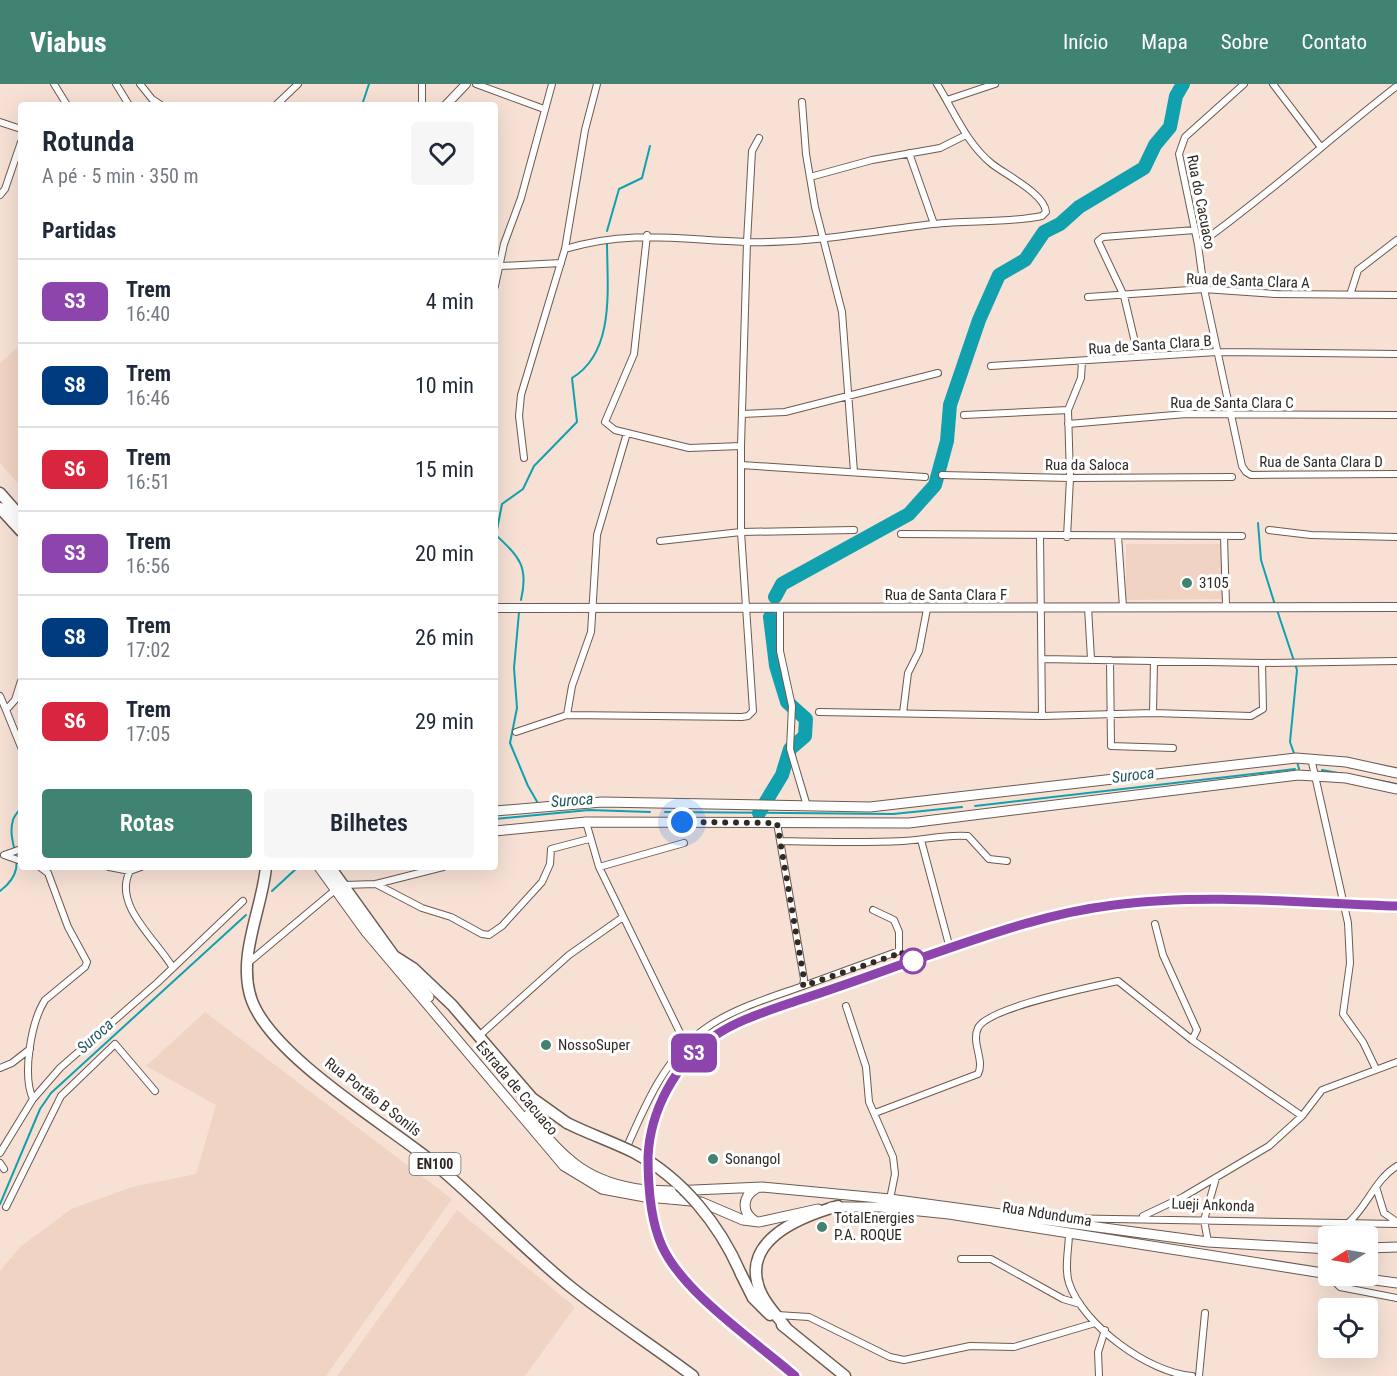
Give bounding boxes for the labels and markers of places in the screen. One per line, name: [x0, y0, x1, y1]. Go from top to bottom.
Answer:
place label: 3105: [1199, 574, 1229, 592]
marker: 3105: [1180, 576, 1194, 590]
unlabelled marker: [900, 948, 926, 974]
place label: NossoSuper: [558, 1036, 630, 1054]
marker: NossoSuper: [539, 1038, 553, 1052]
place label: Sonangol: [725, 1150, 780, 1168]
marker: Sonangol: [706, 1152, 720, 1166]
place label: TotalEnergies P.A. ROQUE: [834, 1209, 915, 1244]
marker: TotalEnergies P.A. ROQUE: [815, 1220, 829, 1234]

